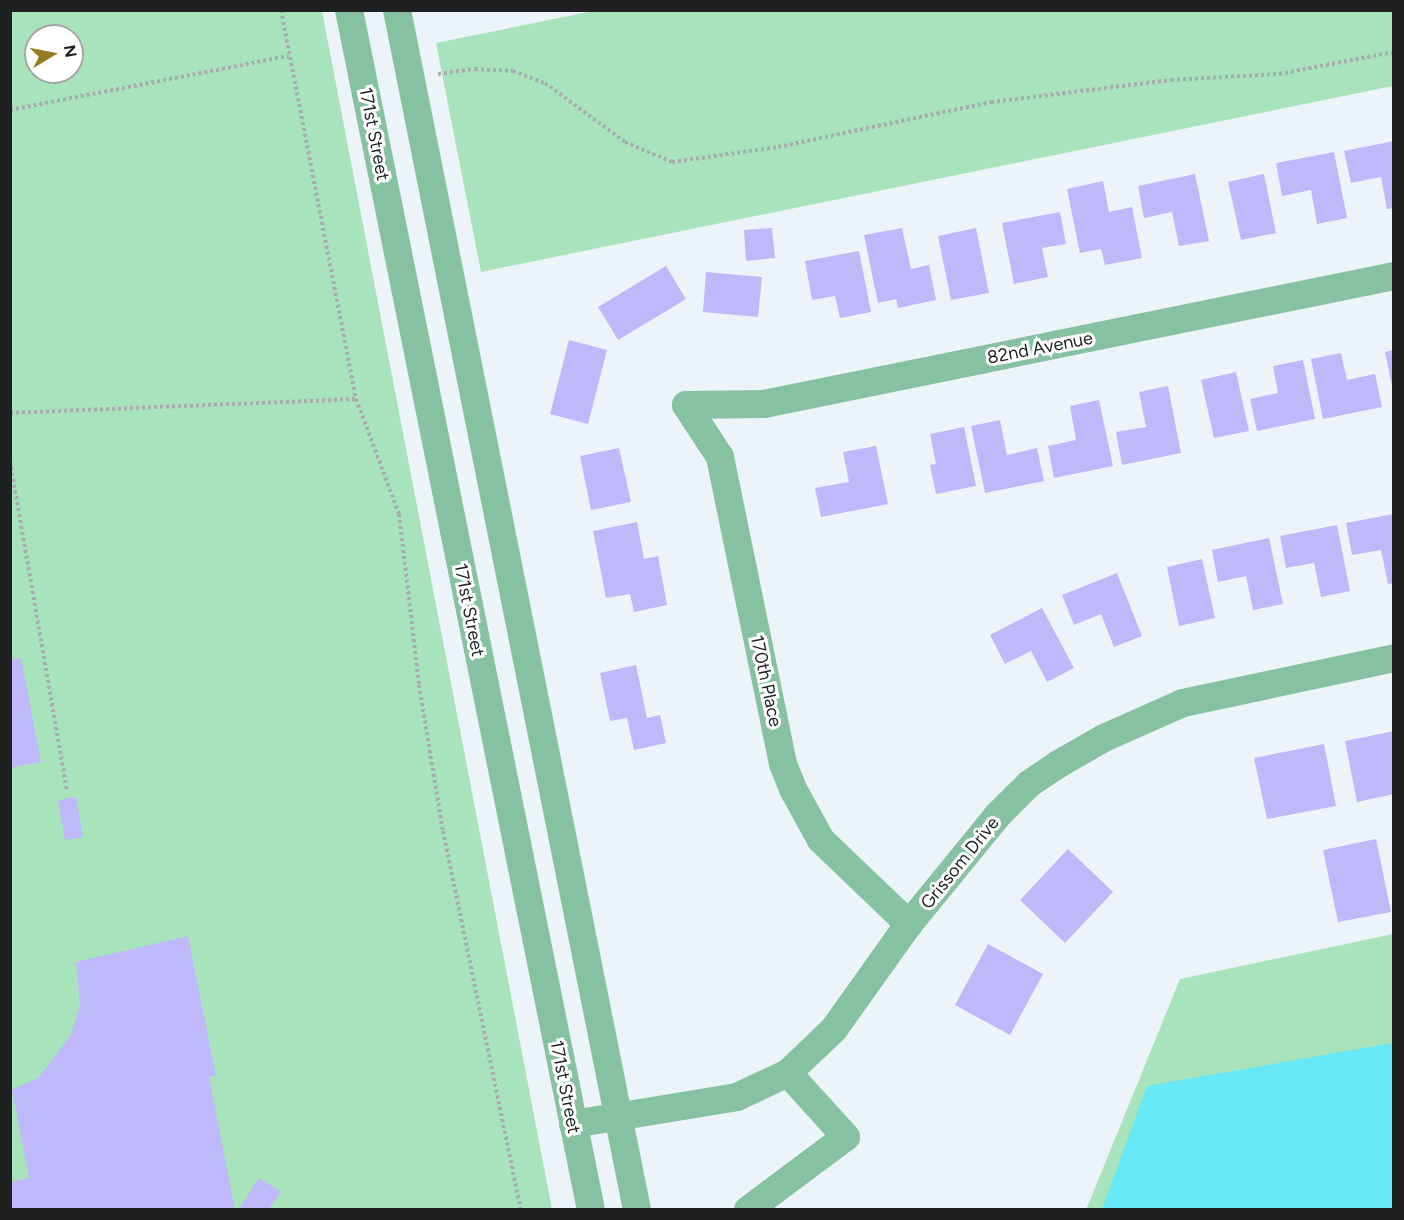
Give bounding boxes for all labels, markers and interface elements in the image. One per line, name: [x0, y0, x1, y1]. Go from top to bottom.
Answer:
north arrow: [24, 24, 84, 84]
text: N: [60, 43, 81, 59]
street label: 171st Street: [354, 86, 394, 182]
street label: 82nd Avenue: [985, 327, 1095, 369]
street label: 171st Street: [449, 562, 489, 658]
street label: 170th Place: [746, 633, 786, 729]
street label: Grissom Drive: [916, 812, 1004, 914]
street label: 171st Street: [545, 1039, 585, 1135]

